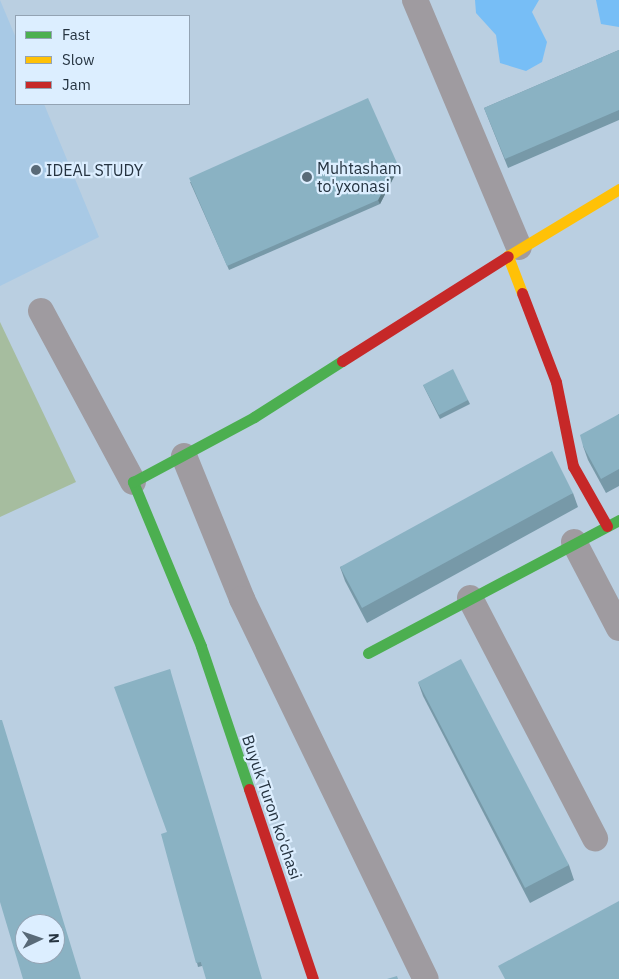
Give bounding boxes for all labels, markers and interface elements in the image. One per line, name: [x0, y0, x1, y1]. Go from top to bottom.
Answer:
legend: [15, 15, 190, 105]
text: Fast: [62, 25, 90, 44]
text: Slow: [62, 50, 95, 69]
text: Jam: [62, 75, 91, 94]
place label: Muhtasham to'yxonasi: [317, 158, 402, 196]
place label: IDEAL STUDY: [46, 160, 143, 180]
marker: IDEAL STUDY: [30, 164, 42, 176]
marker: Muhtasham to'yxonasi: [301, 171, 313, 183]
street label: Buyuk Turon ko'chasi: [238, 732, 306, 882]
north arrow: [15, 914, 65, 964]
text: N: [45, 933, 63, 944]

